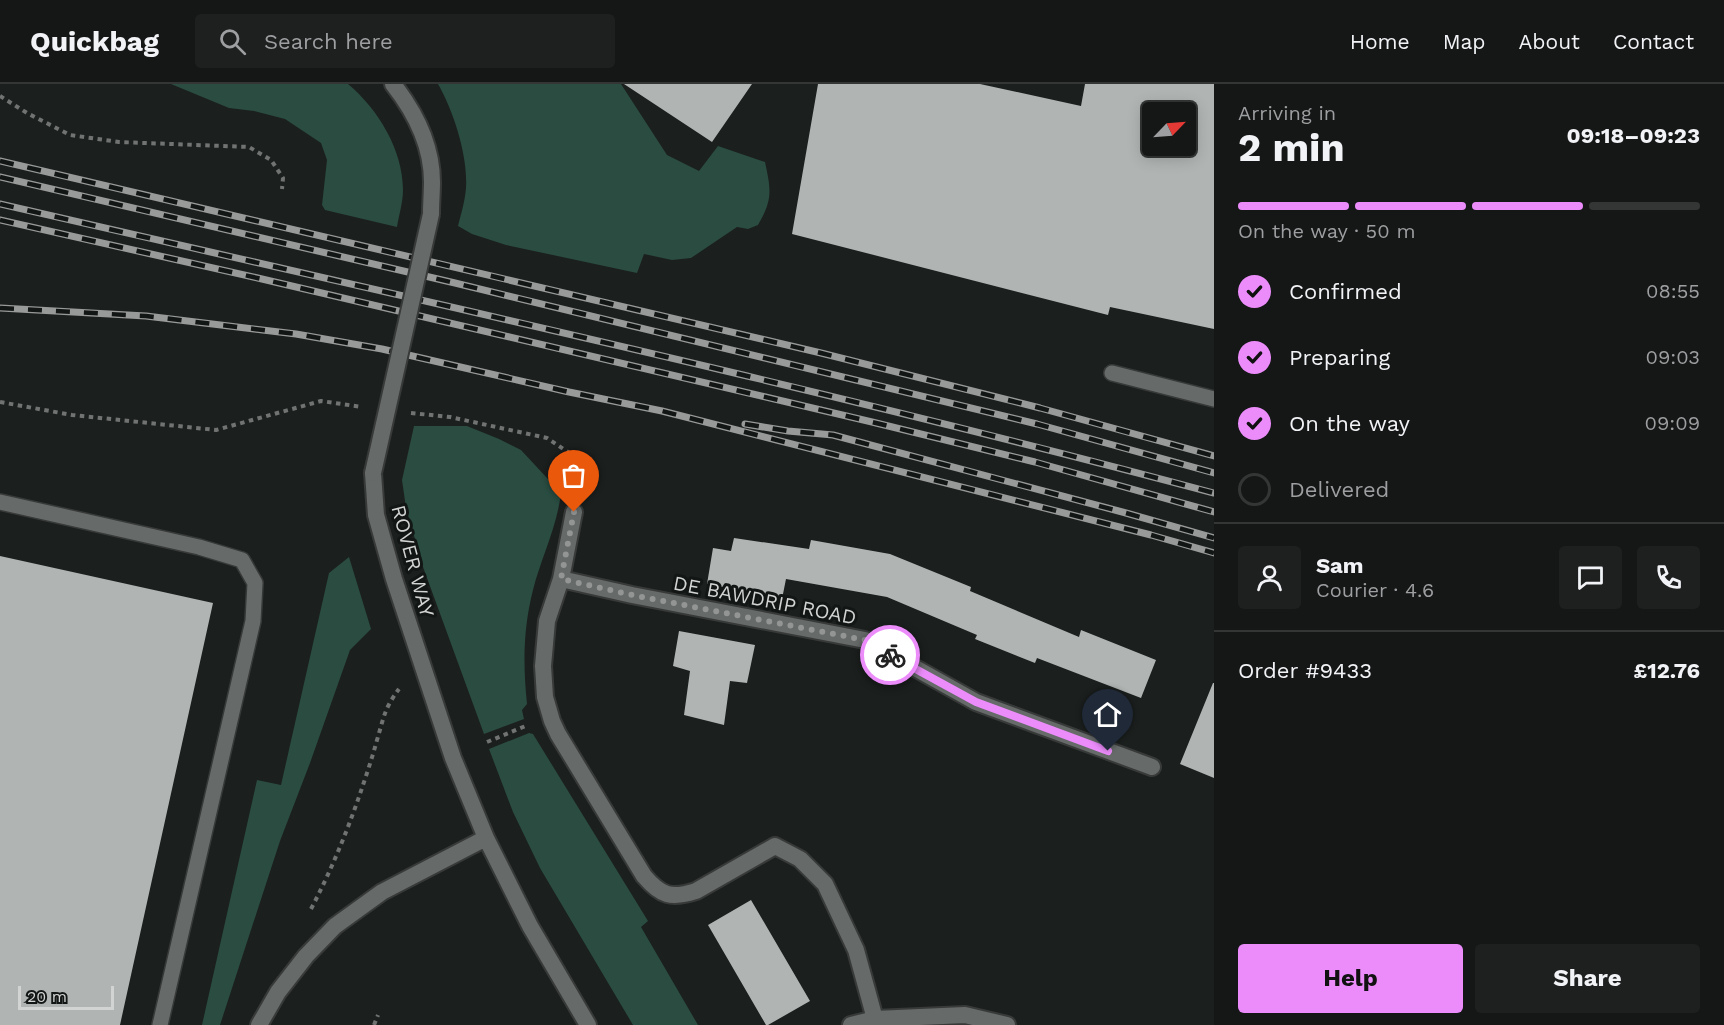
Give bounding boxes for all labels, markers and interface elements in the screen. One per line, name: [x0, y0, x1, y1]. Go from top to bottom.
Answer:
search box: [195, 14, 615, 68]
text: Quickbag: [30, 25, 159, 58]
icon: search: [216, 25, 249, 58]
text: Search here: [264, 29, 393, 54]
text: Home: [1350, 29, 1410, 54]
text: Map: [1443, 29, 1486, 54]
text: About: [1519, 29, 1580, 54]
text: Contact: [1613, 29, 1694, 54]
text: Arriving in: [1238, 101, 1336, 125]
north arrow: [1142, 102, 1196, 156]
map controls: [1142, 102, 1196, 156]
text: 09:18–09:23: [1567, 123, 1700, 148]
text: 2 min: [1238, 125, 1345, 170]
text: On the way · 50 m: [1238, 219, 1416, 243]
icon: check: [1238, 275, 1271, 308]
text: Confirmed: [1289, 279, 1402, 304]
text: 08:55: [1646, 279, 1700, 303]
icon: check: [1238, 341, 1271, 374]
text: Preparing: [1289, 345, 1390, 370]
text: 09:03: [1646, 345, 1700, 369]
icon: check: [1238, 407, 1271, 440]
text: On the way: [1289, 411, 1410, 436]
text: 09:09: [1645, 411, 1700, 435]
pin: [548, 450, 599, 512]
icon: bag: [557, 459, 590, 492]
text: Delivered: [1289, 477, 1389, 502]
street label: ROVER WAY: [387, 502, 440, 620]
button: person: [1238, 546, 1301, 609]
button: chat: [1559, 546, 1622, 609]
button: phone: [1637, 546, 1700, 609]
text: Sam: [1316, 553, 1364, 578]
street label: DE BAWDRIP ROAD: [671, 570, 859, 630]
text: Courier · 4.6: [1316, 578, 1434, 602]
courier: [860, 625, 920, 685]
icon: bike: [874, 639, 907, 672]
text: Order #9433: [1238, 658, 1372, 683]
text: £12.76: [1633, 658, 1700, 683]
pin: [1082, 689, 1133, 751]
icon: home: [1091, 698, 1124, 731]
button: Help: [1238, 944, 1463, 1013]
button: Share: [1475, 944, 1700, 1013]
scale bar: [18, 983, 114, 1010]
text: 20 m: [27, 987, 67, 1006]

